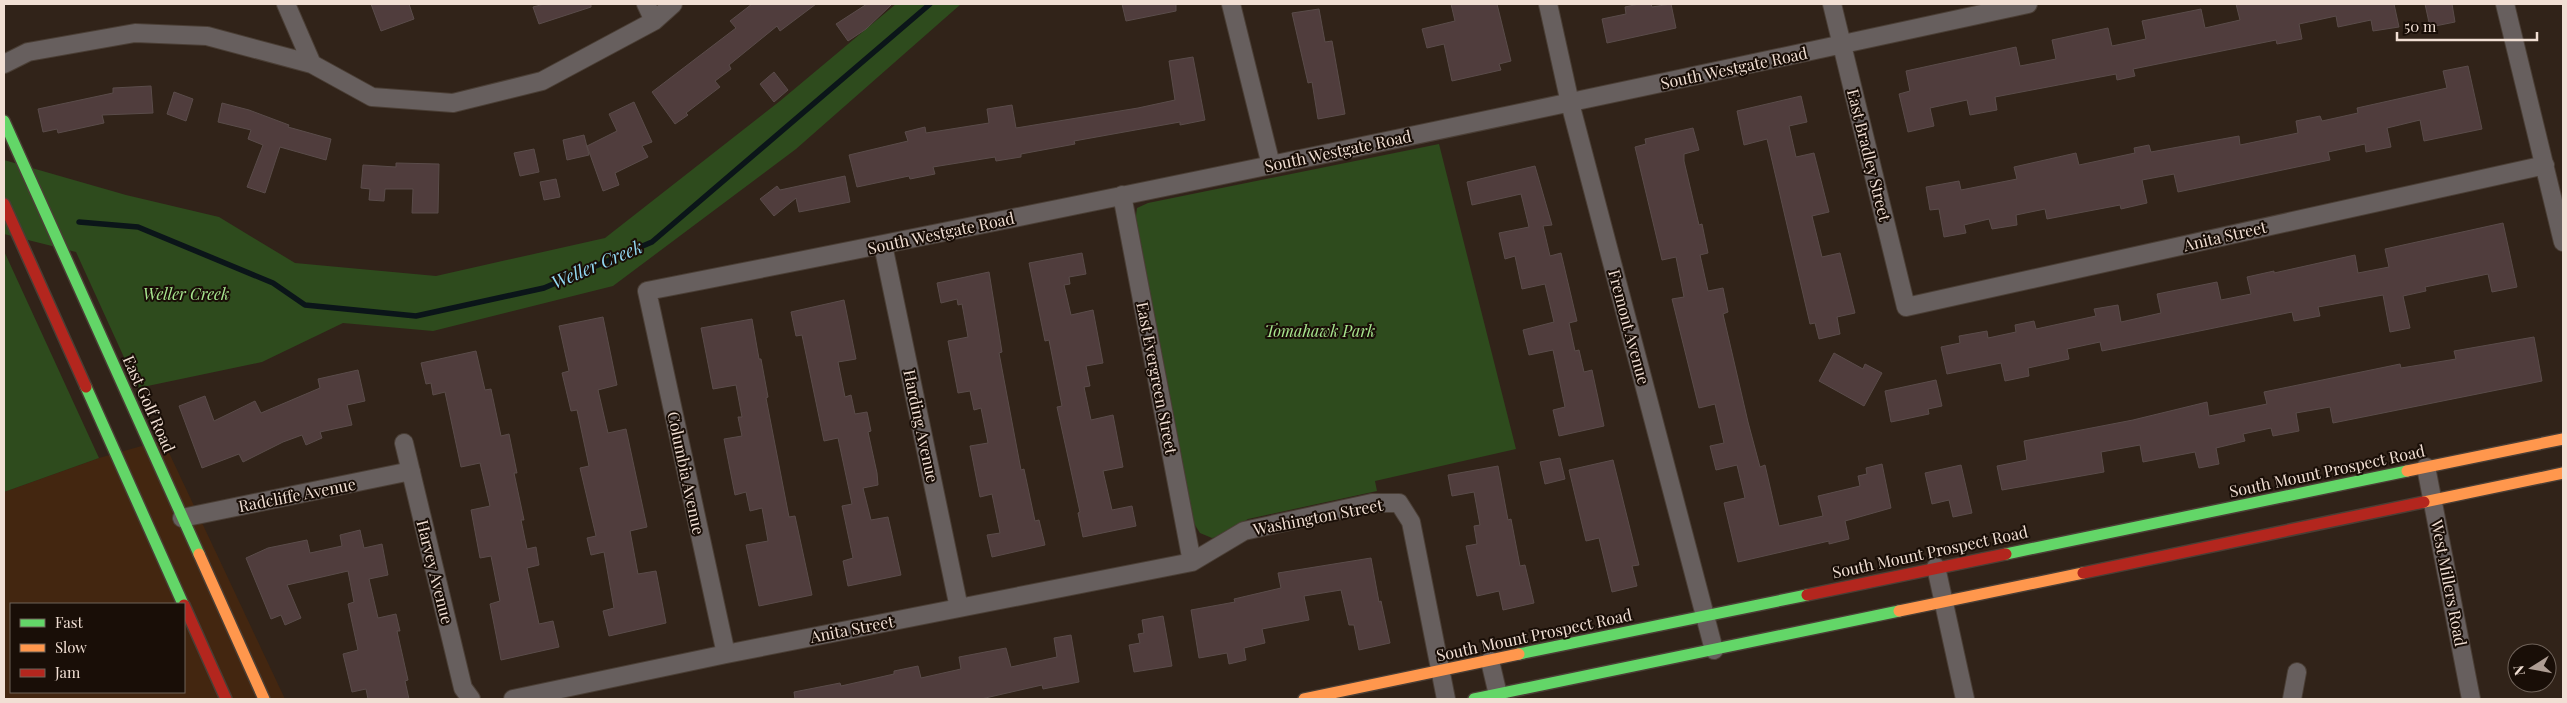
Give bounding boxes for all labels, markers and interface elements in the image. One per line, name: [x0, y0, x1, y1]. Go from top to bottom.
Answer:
scale bar: [2397, 10, 2537, 42]
text: 50 m: [2404, 16, 2437, 36]
street label: South Westgate Road: [1659, 42, 1809, 93]
street label: East Bradley Street: [1843, 87, 1896, 223]
street label: South Westgate Road: [1263, 125, 1413, 176]
street label: South Westgate Road: [866, 207, 1016, 258]
street label: Anita Street: [2180, 216, 2269, 255]
water label: Weller Creek: [547, 234, 646, 294]
street label: Fremont Avenue: [1604, 267, 1655, 387]
park label: Weller Creek: [143, 283, 229, 304]
street label: East Evergreen Street: [1132, 300, 1183, 456]
park label: Tomahawk Park: [1265, 320, 1375, 341]
street label: East Golf Road: [119, 352, 180, 456]
street label: Harding Avenue: [899, 368, 944, 484]
street label: Columbia Avenue: [663, 409, 710, 536]
street label: South Mount Prospect Road: [2227, 440, 2427, 502]
street label: Radcliffe Avenue: [236, 473, 357, 516]
street label: Washington Street: [1250, 494, 1385, 540]
street label: West Millers Road: [2427, 517, 2472, 648]
street label: Harvey Avenue: [412, 518, 459, 626]
street label: South Mount Prospect Road: [1830, 521, 2030, 583]
legend: [10, 603, 185, 693]
street label: South Mount Prospect Road: [1434, 604, 1634, 666]
street label: Anita Street: [807, 610, 896, 647]
text: Fast: [55, 612, 84, 632]
text: Slow: [55, 637, 87, 657]
north arrow: [2507, 643, 2557, 693]
text: Jam: [54, 662, 81, 682]
text: N: [2508, 664, 2529, 677]

